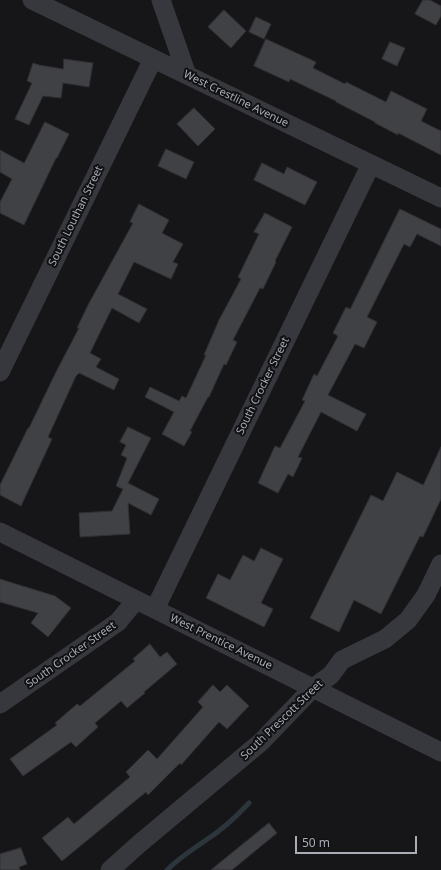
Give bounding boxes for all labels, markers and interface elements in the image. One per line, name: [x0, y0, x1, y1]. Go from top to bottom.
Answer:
street label: West Crestline Avenue: [181, 68, 291, 130]
street label: South Louthan Street: [46, 164, 106, 268]
street label: South Crocker Street: [234, 335, 292, 437]
street label: West Prentice Avenue: [168, 612, 274, 672]
street label: South Crocker Street: [24, 619, 118, 691]
street label: South Prescott Street: [238, 677, 326, 763]
scale bar: [297, 828, 419, 854]
text: 50 m: [302, 834, 330, 851]

